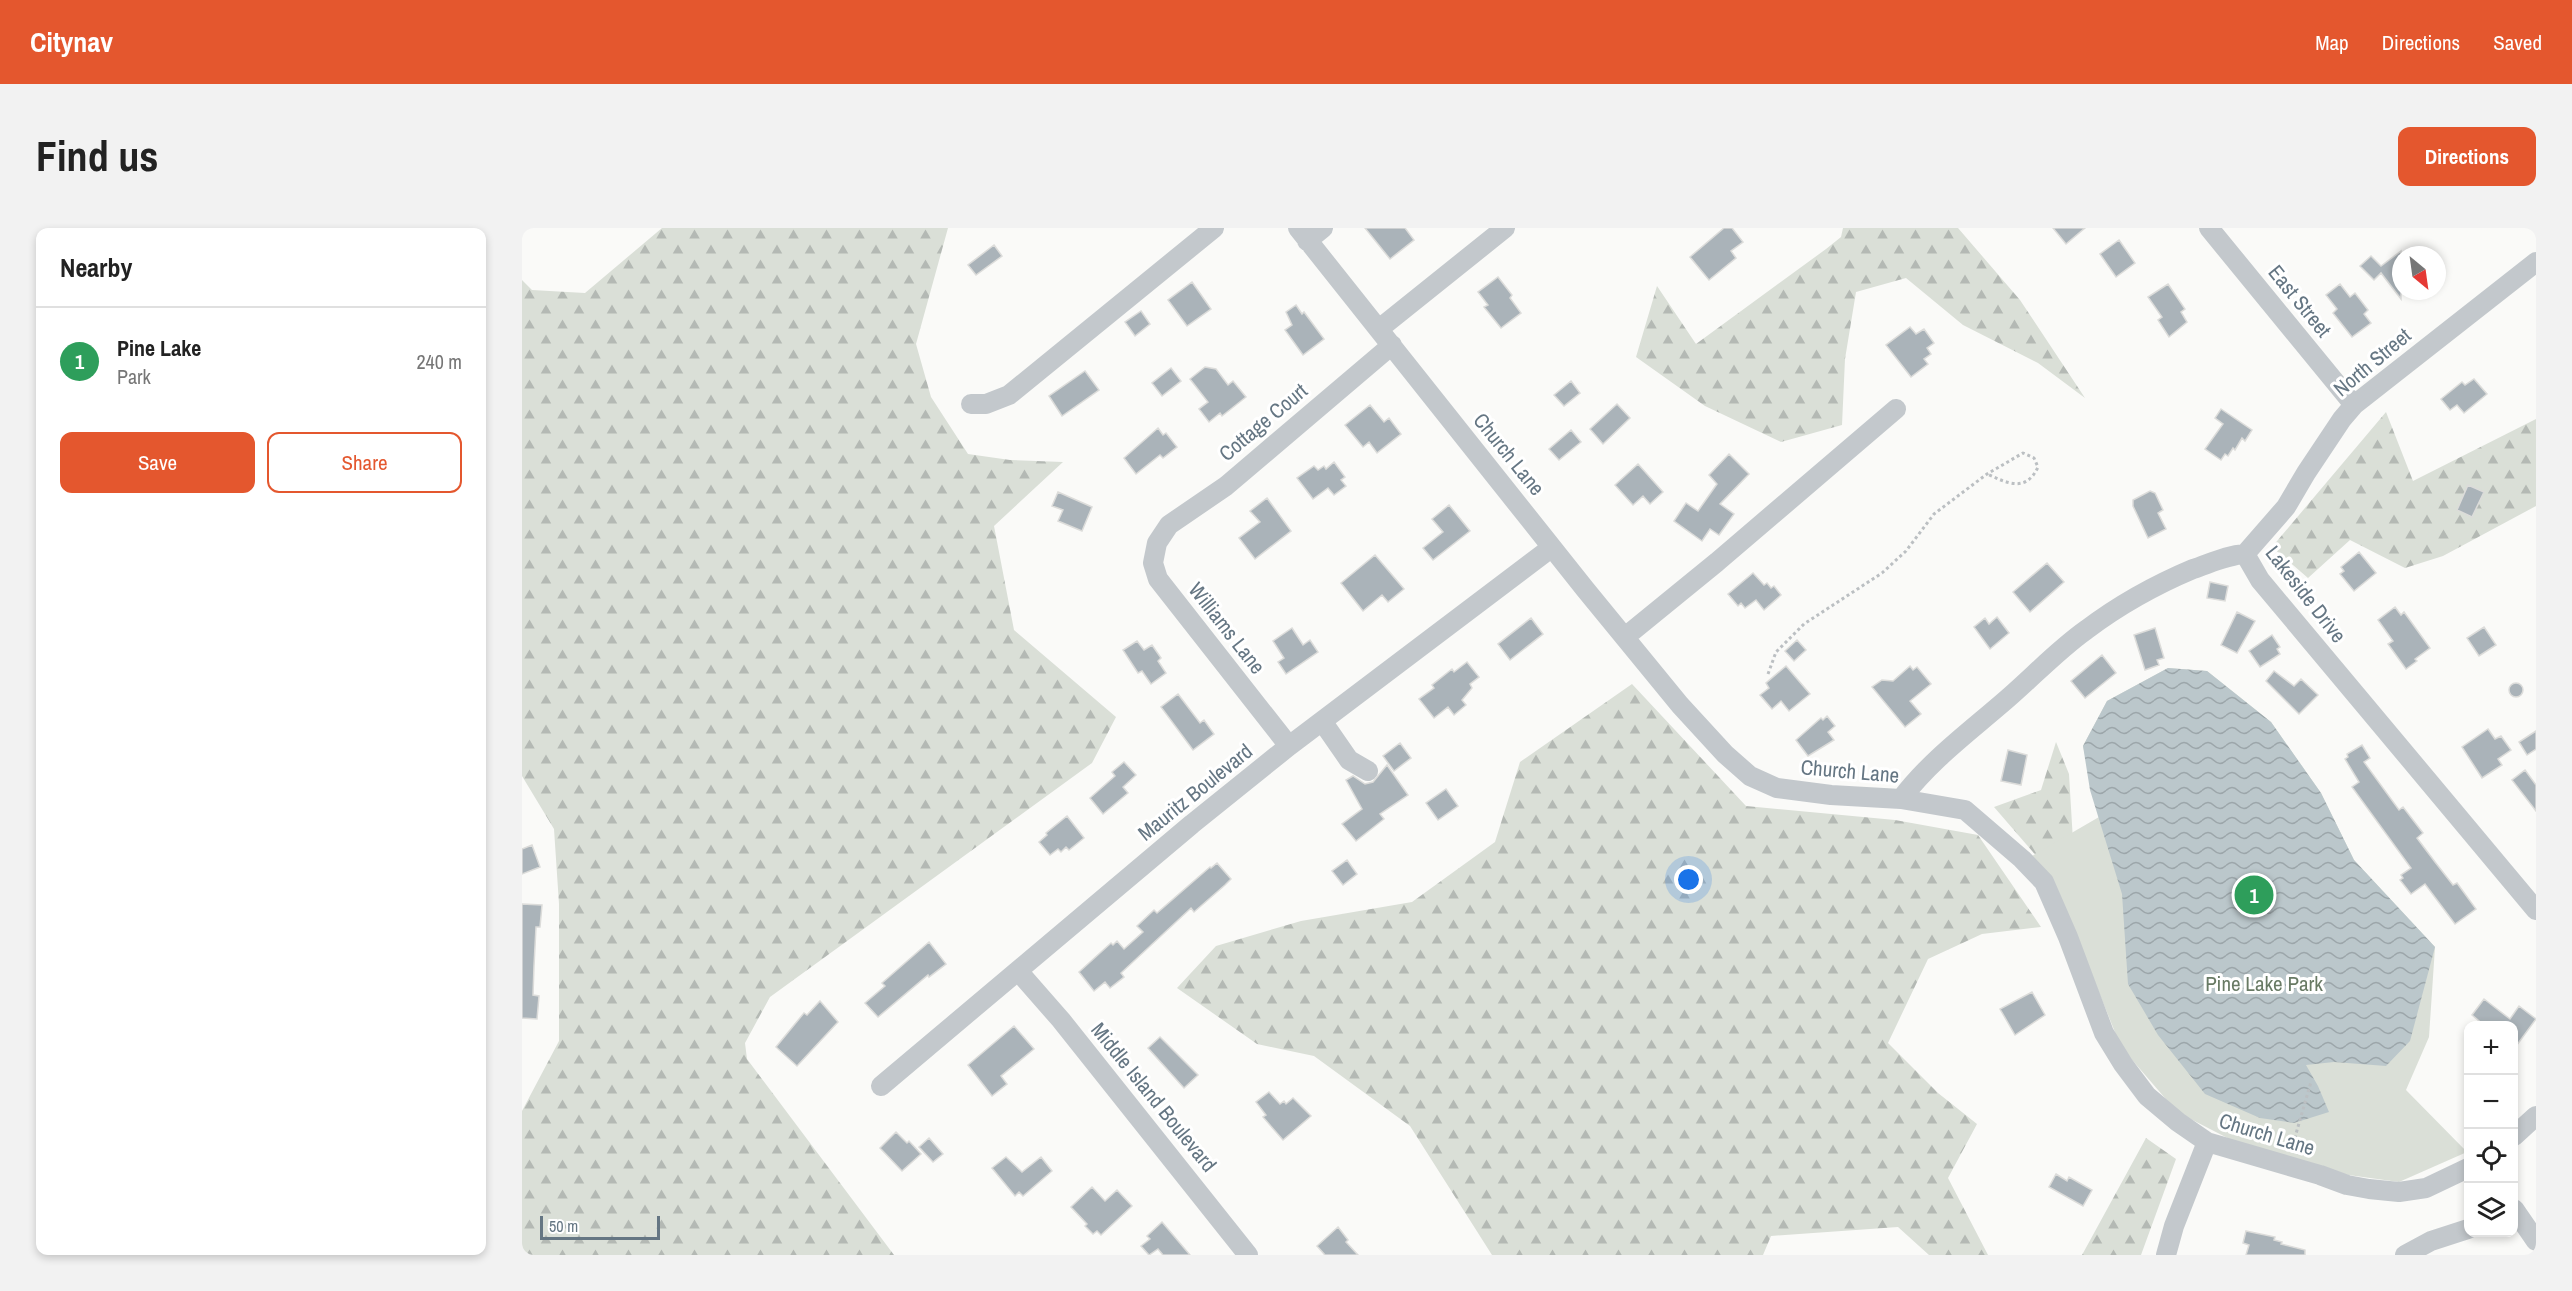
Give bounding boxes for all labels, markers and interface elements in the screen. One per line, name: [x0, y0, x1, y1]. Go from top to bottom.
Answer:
text: Citynav: [30, 23, 113, 61]
text: Map: [2315, 28, 2349, 57]
text: Directions: [2382, 28, 2460, 57]
text: Saved: [2493, 28, 2542, 57]
button: Directions: [2398, 127, 2536, 186]
text: Find us: [36, 128, 158, 184]
north arrow: [2392, 246, 2446, 300]
text: Nearby: [60, 250, 132, 285]
street label: East Street: [2262, 259, 2338, 343]
street label: North Street: [2327, 321, 2417, 403]
text: Pine Lake: [117, 333, 201, 363]
text: 1: [75, 348, 84, 375]
text: 240 m: [416, 348, 462, 375]
text: Park: [117, 363, 151, 390]
street label: Cottage Court: [1213, 376, 1314, 468]
street label: Church Lane: [1467, 407, 1551, 501]
button: Save: [60, 432, 255, 493]
button: Share: [267, 432, 462, 493]
street label: Lakeside Drive: [2259, 539, 2353, 649]
street label: Williams Lane: [1182, 576, 1272, 680]
street label: Mauritz Boulevard: [1132, 737, 1258, 847]
street label: Church Lane: [1800, 752, 1900, 790]
your location: [1674, 865, 1703, 894]
pin: 1: [2234, 872, 2274, 918]
park label: Pine Lake Park: [2205, 969, 2323, 998]
street label: Middle Island Boulevard: [1085, 1016, 1223, 1178]
map controls: [2464, 1021, 2518, 1237]
button: +: [2464, 1021, 2518, 1075]
button: −: [2464, 1075, 2518, 1129]
street label: Church Lane: [2216, 1106, 2318, 1162]
button: locate: [2464, 1129, 2518, 1183]
button: layers: [2464, 1183, 2518, 1237]
scale bar: [540, 1213, 660, 1240]
text: 50 m: [549, 1215, 578, 1237]

